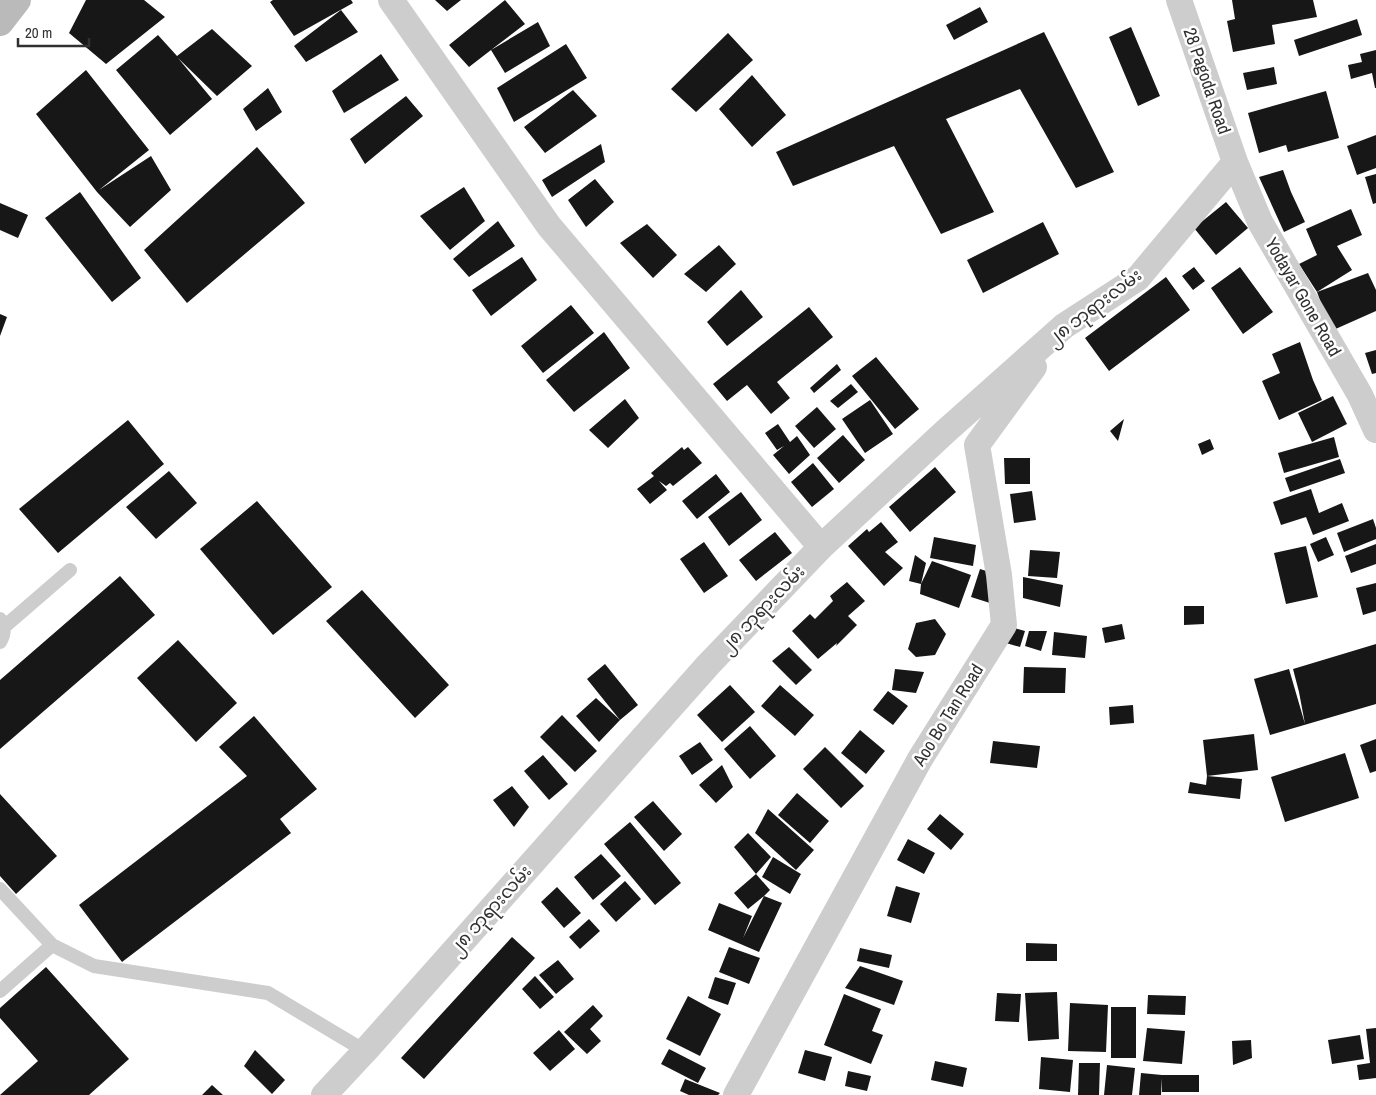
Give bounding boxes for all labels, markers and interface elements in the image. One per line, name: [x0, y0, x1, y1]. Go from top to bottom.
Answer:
scale bar: [18, 15, 89, 47]
text: 20 m: [25, 22, 52, 43]
street label: 28 Pagoda Road: [1178, 24, 1237, 137]
street label: Yodayar Gone Road: [1259, 233, 1348, 361]
street label: ၂၈ ဘုရားလမ်း: [1041, 262, 1148, 353]
street label: ၂၈ ဘုရားလမ်း: [713, 559, 812, 660]
street label: Aoo Bo Tan Road: [906, 659, 989, 771]
street label: ၂၈ ဘုရားလမ်း: [442, 859, 539, 962]

